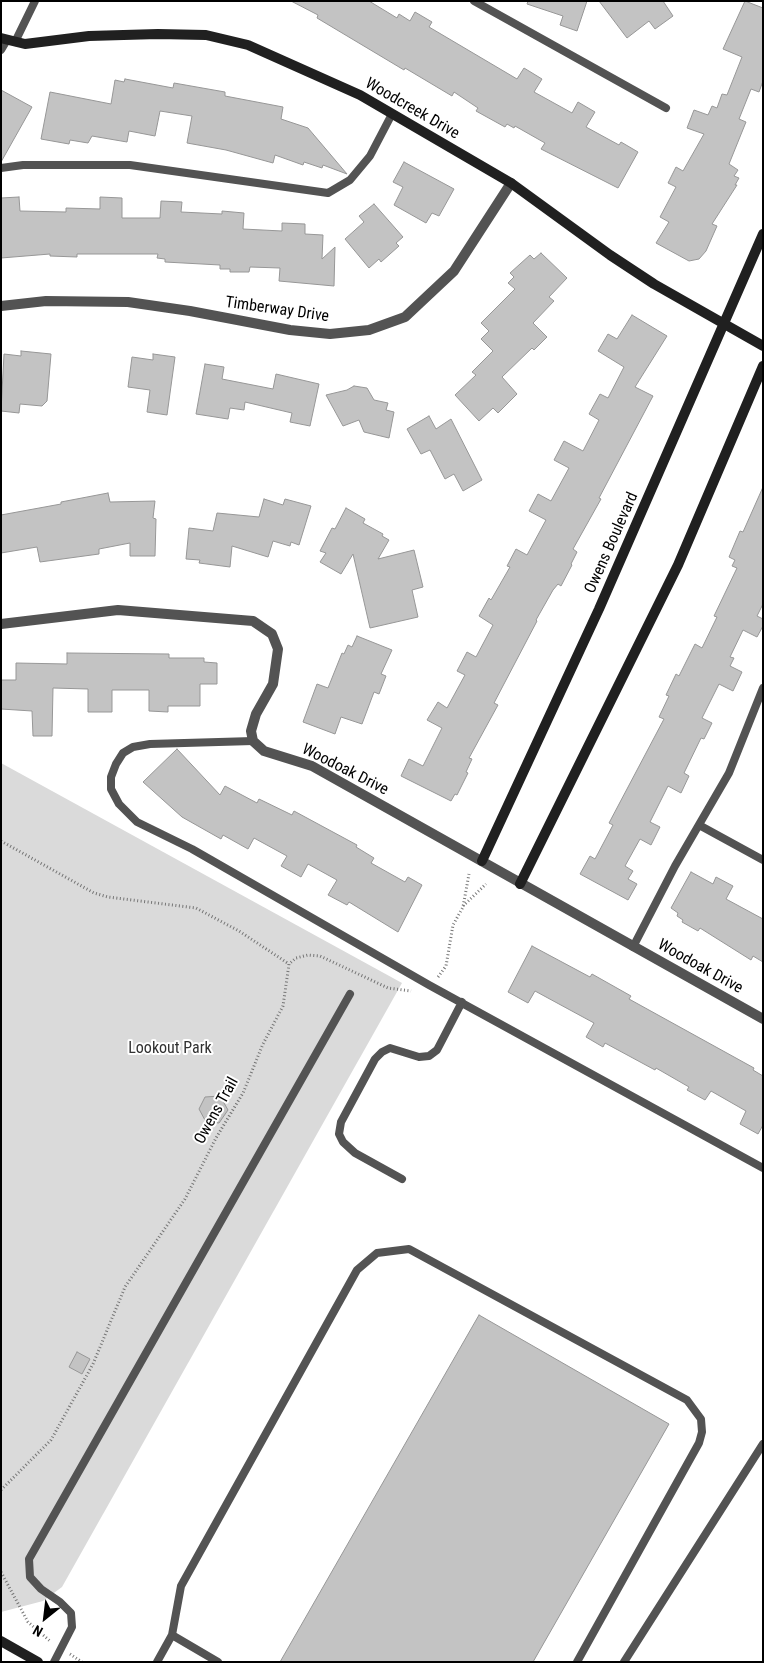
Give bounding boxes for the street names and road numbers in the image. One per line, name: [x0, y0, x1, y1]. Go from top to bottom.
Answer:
street label: Woodcreek Drive: [361, 74, 463, 144]
street label: Timberway Drive: [224, 293, 330, 327]
street label: Owens Boulevard: [581, 489, 643, 597]
street label: Woodoak Drive: [299, 740, 391, 800]
street label: Woodoak Drive: [654, 936, 746, 998]
street label: Owens Trail: [191, 1074, 243, 1148]

